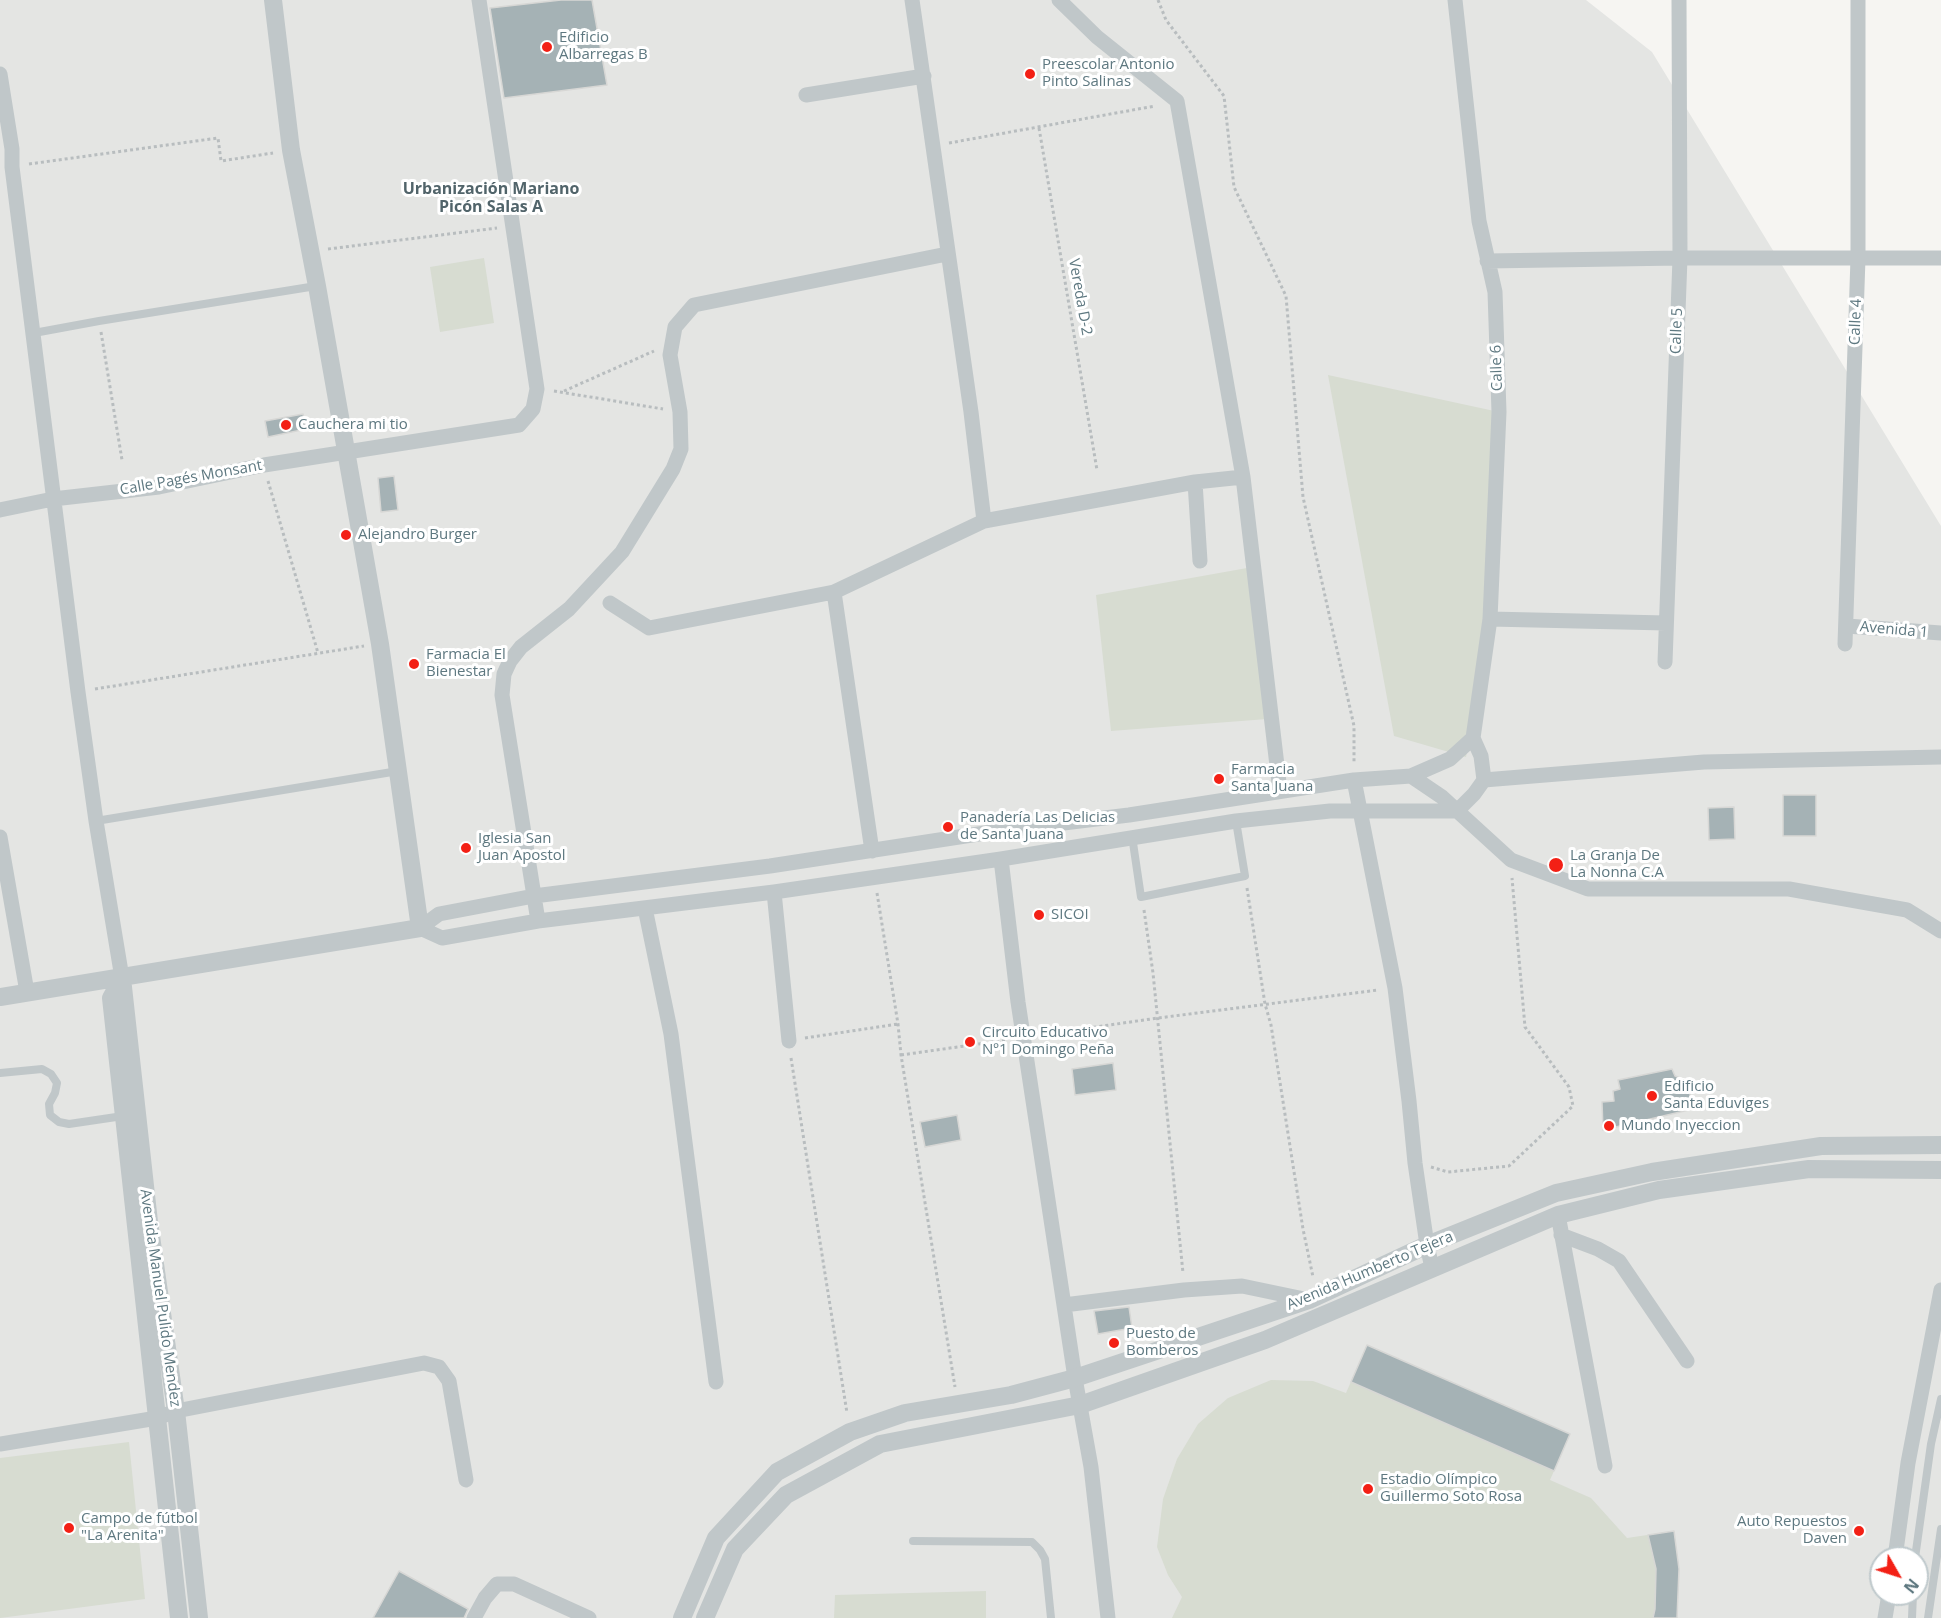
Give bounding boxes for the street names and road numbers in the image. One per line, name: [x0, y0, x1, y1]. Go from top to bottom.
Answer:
street label: Vereda D-2: [1064, 257, 1096, 337]
street label: Calle 4: [1846, 299, 1866, 345]
street label: Calle 5: [1667, 308, 1687, 354]
street label: Calle 6: [1487, 345, 1507, 391]
street label: Calle Pagés Monsant: [118, 457, 264, 499]
street label: Avenida 1: [1859, 618, 1929, 642]
street label: Avenida Manuel Pulido Mendez: [136, 1188, 184, 1408]
street label: Avenida Humberto Tejera: [1284, 1228, 1456, 1314]

